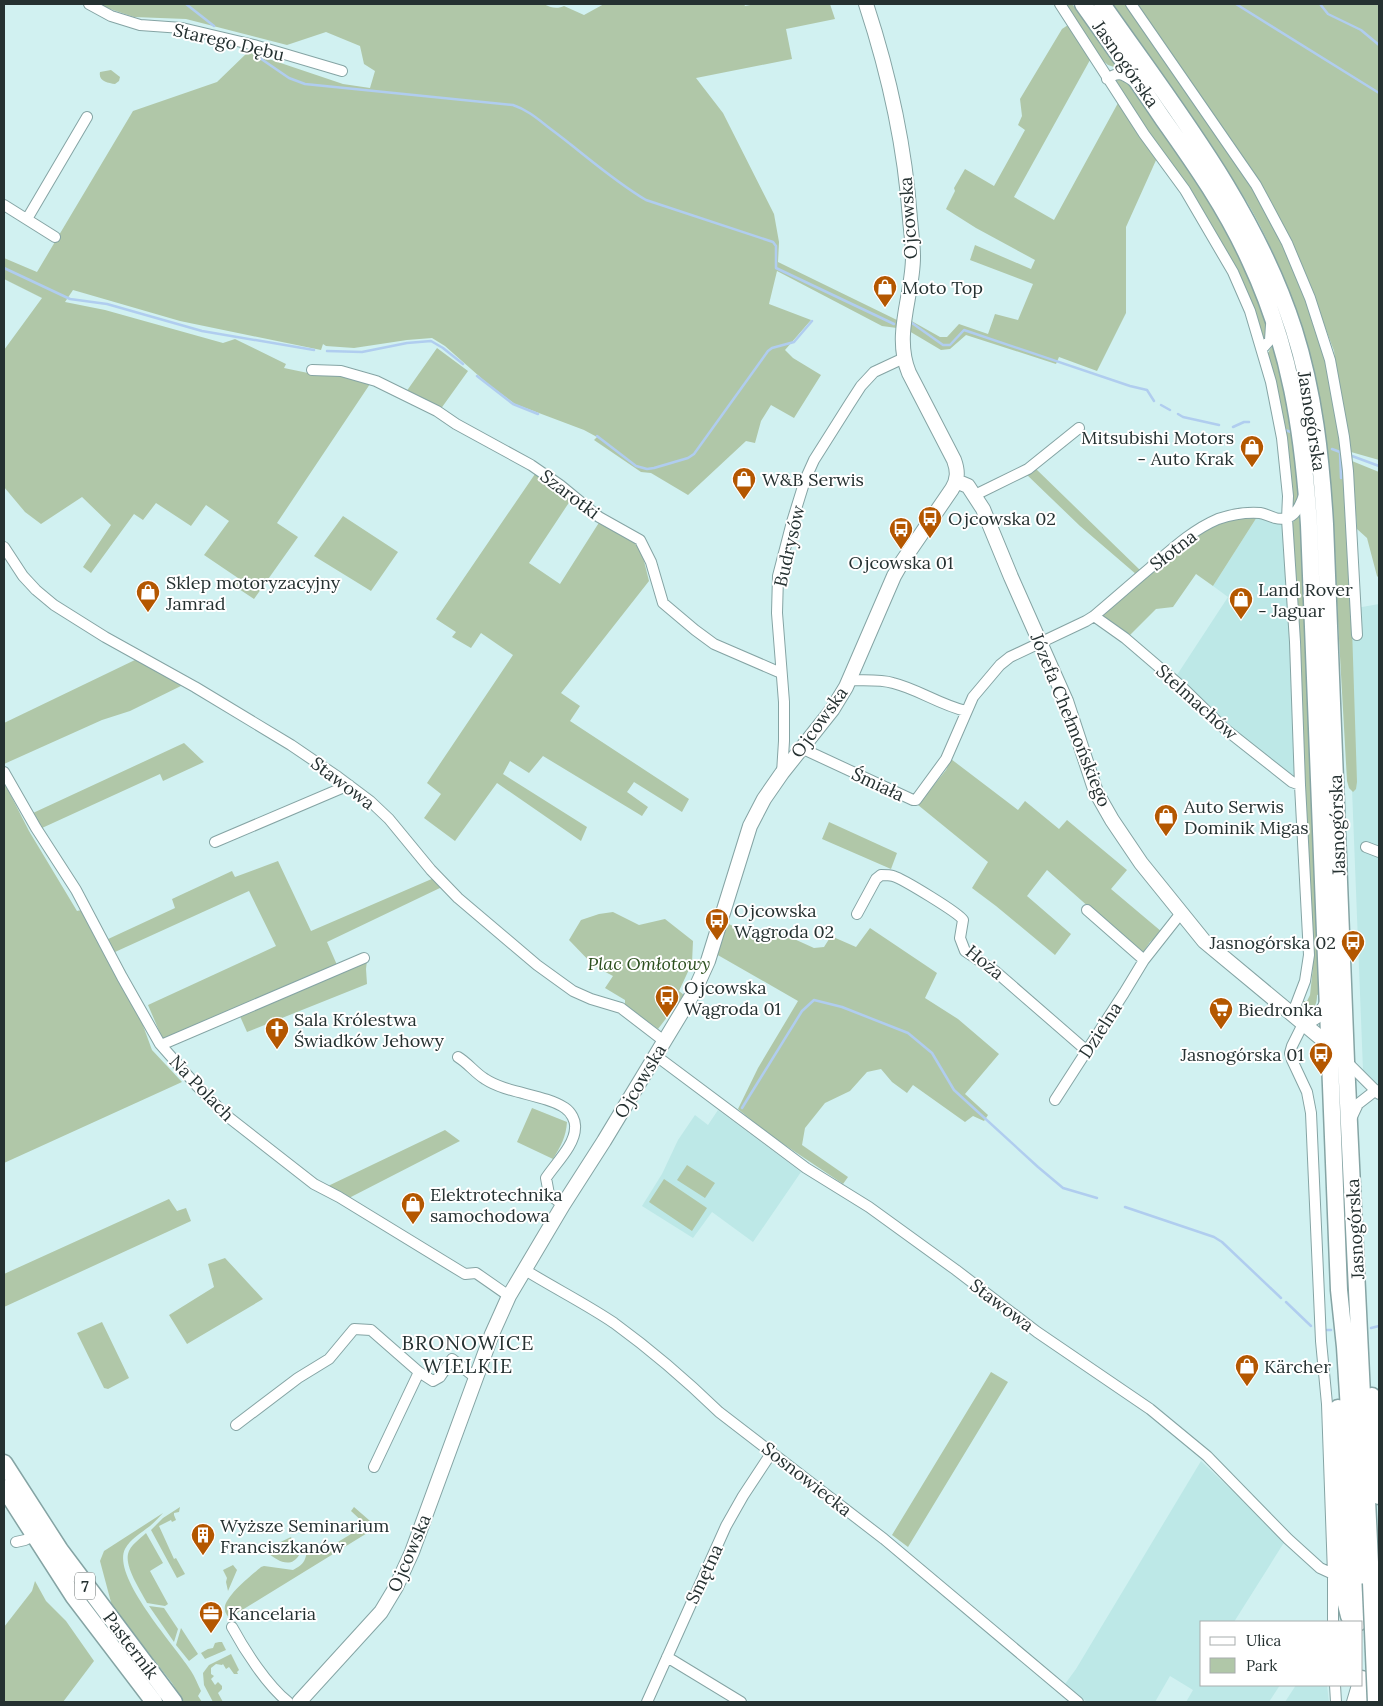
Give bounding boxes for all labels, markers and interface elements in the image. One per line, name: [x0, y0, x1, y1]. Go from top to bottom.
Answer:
street label: Jasnogórska: [1087, 15, 1164, 112]
street label: Starego Dębu: [171, 18, 287, 66]
street label: Ojcowska: [894, 176, 922, 260]
shop icon: Moto Top: [872, 274, 898, 308]
place label: Moto Top: [902, 276, 983, 299]
street label: Jasnogórska: [1293, 368, 1331, 473]
place label: Mitsubishi Motors - Auto Krak: [1081, 426, 1234, 470]
shop icon: Mitsubishi Motors - Auto Krak: [1239, 434, 1265, 468]
street label: Szarotki: [536, 464, 604, 524]
shop icon: W&B Serwis: [731, 466, 757, 500]
place label: W&B Serwis: [762, 468, 864, 491]
street label: Budrysów: [768, 502, 810, 589]
bus stop icon: Ojcowska 02: [917, 505, 943, 539]
place label: Ojcowska 02: [948, 507, 1056, 530]
bus stop icon: Ojcowska 01: [888, 516, 914, 550]
street label: Słotna: [1145, 525, 1201, 575]
place label: Ojcowska 01: [849, 551, 953, 574]
place label: Sklep motoryzacyjny Jamrad: [165, 571, 341, 615]
place label: Land Rover - Jaguar: [1258, 578, 1353, 622]
shop icon: Sklep motoryzacyjny Jamrad: [135, 579, 161, 613]
shop icon: Land Rover - Jaguar: [1228, 586, 1254, 620]
street label: Józefa Chełmońskiego: [1025, 629, 1116, 810]
street label: Stelmachów: [1151, 659, 1243, 745]
street label: Ojcowska: [785, 682, 853, 762]
street label: Stawowa: [306, 751, 380, 815]
street label: Śmiała: [848, 762, 908, 806]
street label: Jasnogórska: [1324, 774, 1350, 877]
place label: Auto Serwis Dominik Migas: [1183, 795, 1309, 839]
shop icon: Auto Serwis Dominik Migas: [1153, 803, 1179, 837]
place label: Ojcowska Wągroda 02: [734, 899, 834, 943]
bus stop icon: Ojcowska Wągroda 02: [704, 907, 730, 941]
bus stop icon: Jasnogórska 02: [1340, 929, 1366, 963]
place label: Jasnogórska 02: [1209, 931, 1336, 954]
street label: Hoża: [961, 940, 1009, 984]
park label: Plac Omłotowy: [587, 952, 711, 975]
place label: Ojcowska Wągroda 01: [684, 976, 781, 1020]
bus stop icon: Ojcowska Wągroda 01: [654, 984, 680, 1018]
supermarket icon: Biedronka: [1208, 996, 1234, 1030]
street label: Dzielna: [1073, 998, 1127, 1062]
place label: Biedronka: [1238, 998, 1323, 1021]
place label: Sala Królestwa Świadków Jehowy: [294, 1008, 444, 1052]
church icon: Sala Królestwa Świadków Jehowy: [264, 1016, 290, 1050]
street label: Ojcowska: [609, 1040, 671, 1122]
bus stop icon: Jasnogórska 01: [1308, 1041, 1334, 1075]
place label: Jasnogórska 01: [1180, 1043, 1304, 1066]
street label: Na Polach: [165, 1050, 239, 1126]
street label: Jasnogórska: [1341, 1178, 1369, 1281]
place label: Elektrotechnika samochodowa: [430, 1183, 563, 1227]
shop icon: Elektrotechnika samochodowa: [400, 1191, 426, 1225]
street label: Stawowa: [965, 1273, 1039, 1337]
district label: BRONOWICE WIELKIE: [401, 1330, 535, 1378]
shop icon: Kärcher: [1234, 1353, 1260, 1387]
place label: Kärcher: [1264, 1355, 1331, 1378]
street label: Sosnowiecka: [757, 1437, 857, 1521]
street label: Ojcowska: [382, 1511, 436, 1595]
place label: Wyższe Seminarium Franciszkanów: [220, 1514, 389, 1558]
building icon: Wyższe Seminarium Franciszkanów: [190, 1522, 216, 1556]
street label: Smętna: [680, 1541, 728, 1607]
road number: 7: [75, 1572, 95, 1600]
office icon: Kancelaria: [198, 1600, 224, 1634]
place label: Kancelaria: [228, 1602, 316, 1625]
street label: Pasternik: [98, 1607, 164, 1684]
legend: [1200, 1621, 1363, 1686]
text: Ulica: [1246, 1631, 1282, 1650]
text: Park: [1246, 1656, 1277, 1675]

